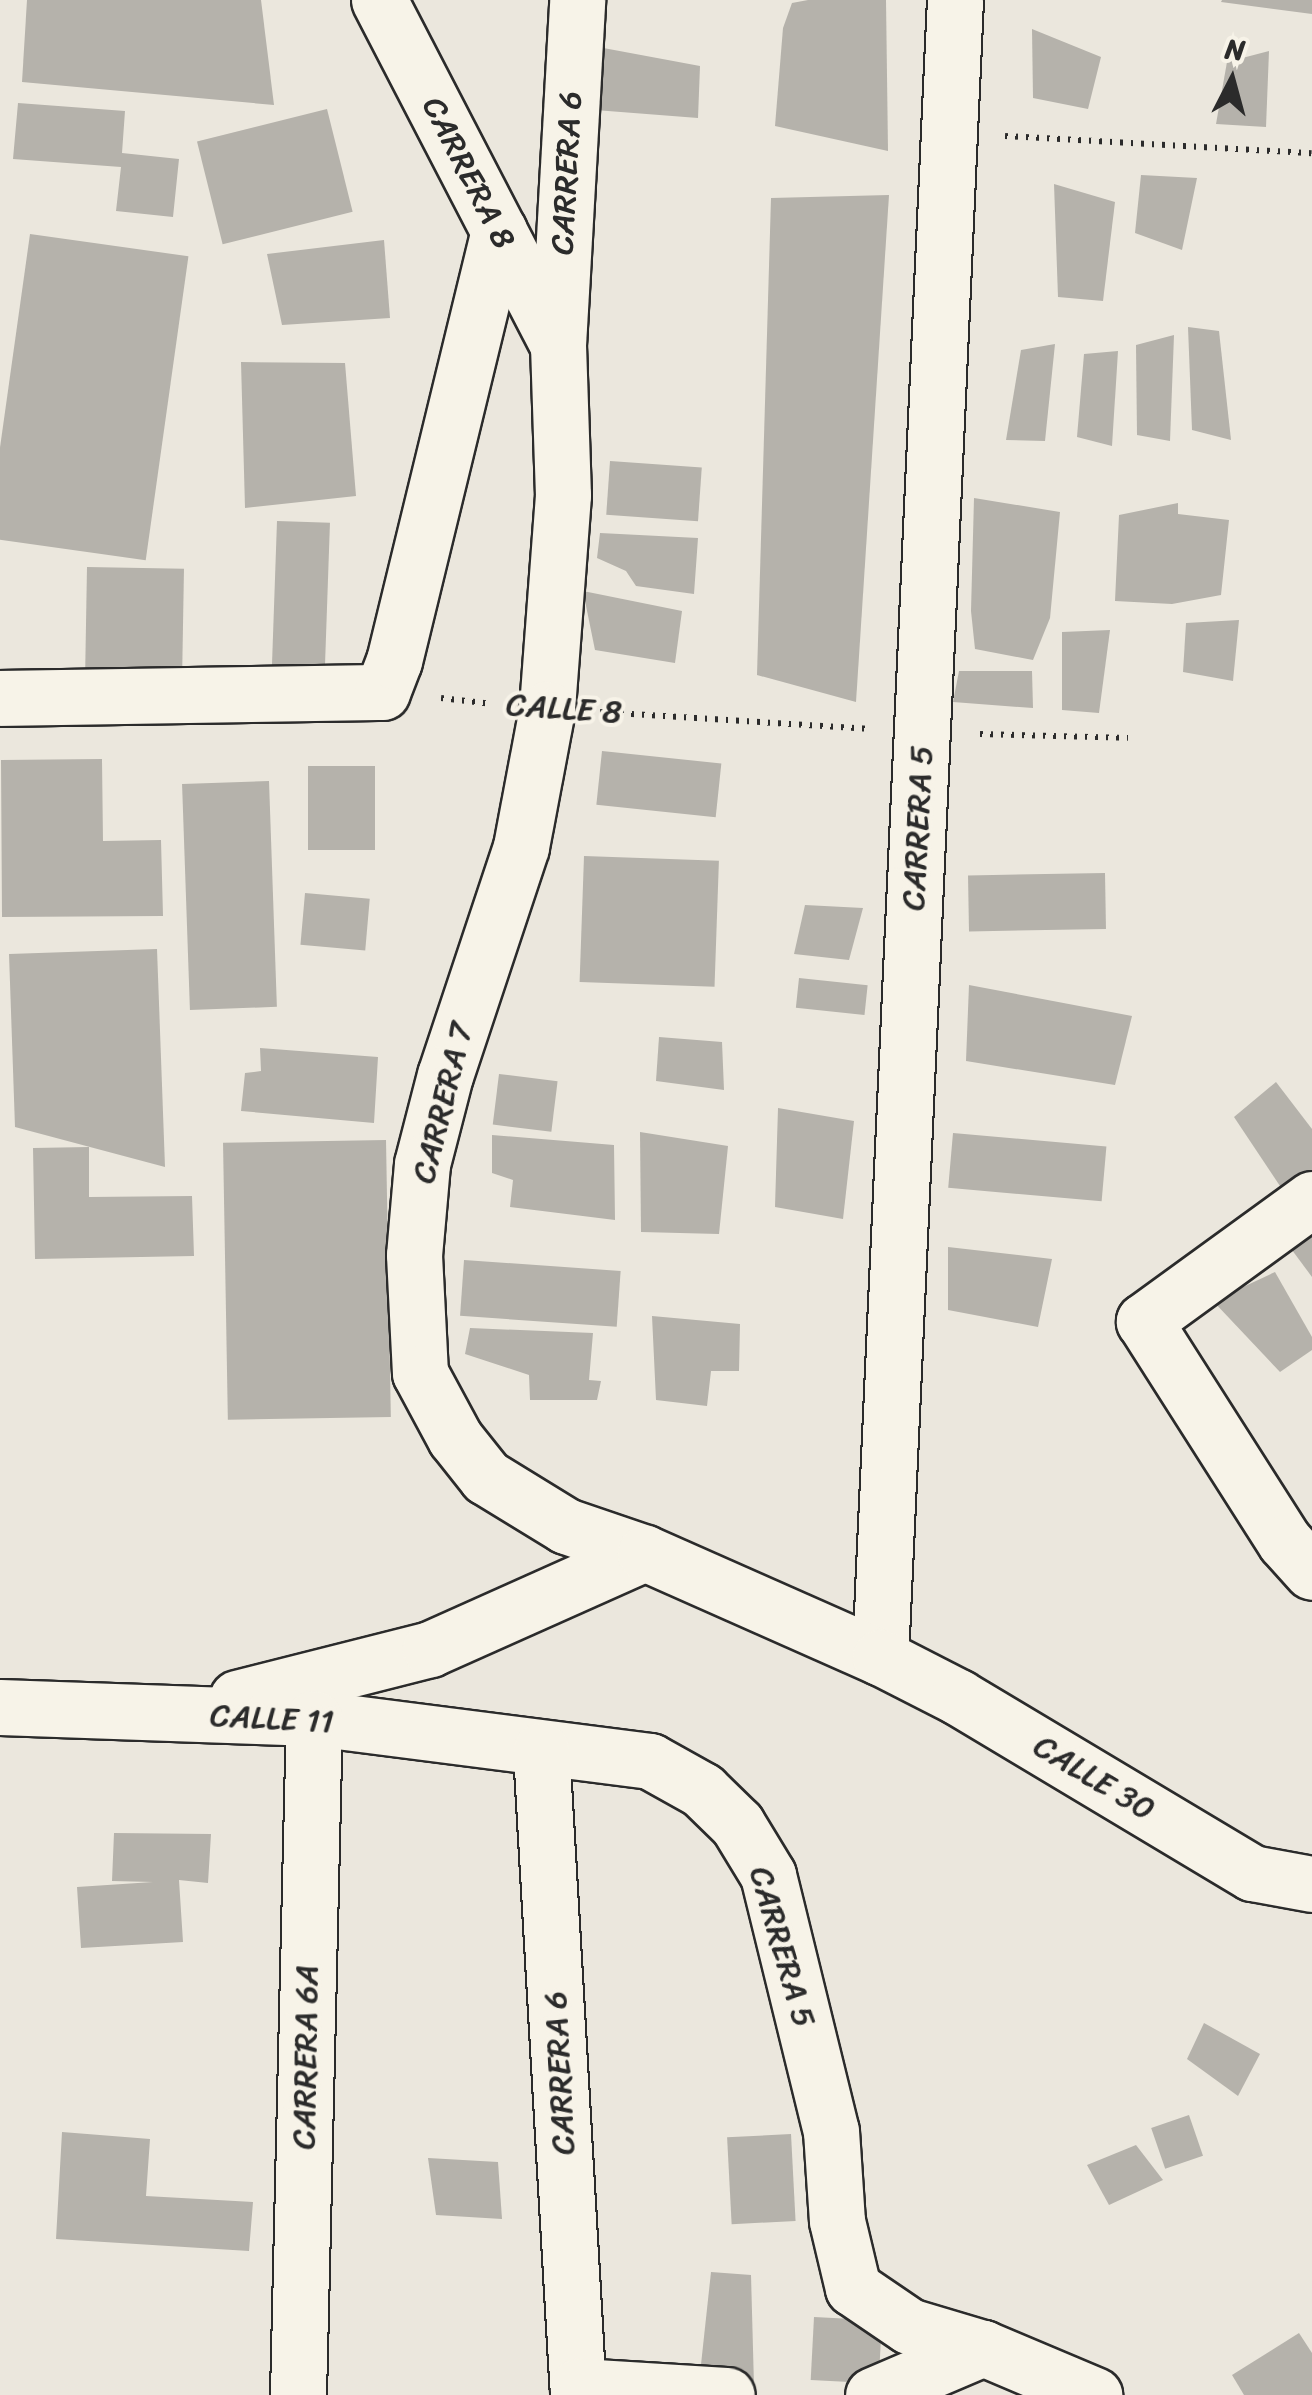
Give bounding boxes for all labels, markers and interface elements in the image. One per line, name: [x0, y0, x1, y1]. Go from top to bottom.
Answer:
text: N: [1223, 24, 1247, 75]
north arrow: [1182, 30, 1282, 130]
street label: CARRERA 6: [544, 90, 590, 256]
street label: CARRERA 8: [413, 91, 523, 255]
street label: CALLE 8: [505, 686, 623, 732]
street label: CARRERA 5: [895, 744, 941, 912]
street label: CARRERA 7: [405, 1019, 481, 1187]
street label: CALLE 11: [209, 1697, 335, 1741]
street label: CALLE 30: [1027, 1727, 1161, 1829]
street label: CARRERA 5: [741, 1862, 823, 2032]
street label: CARRERA 6A: [285, 1964, 327, 2150]
street label: CARRERA 6: [537, 1990, 583, 2156]

